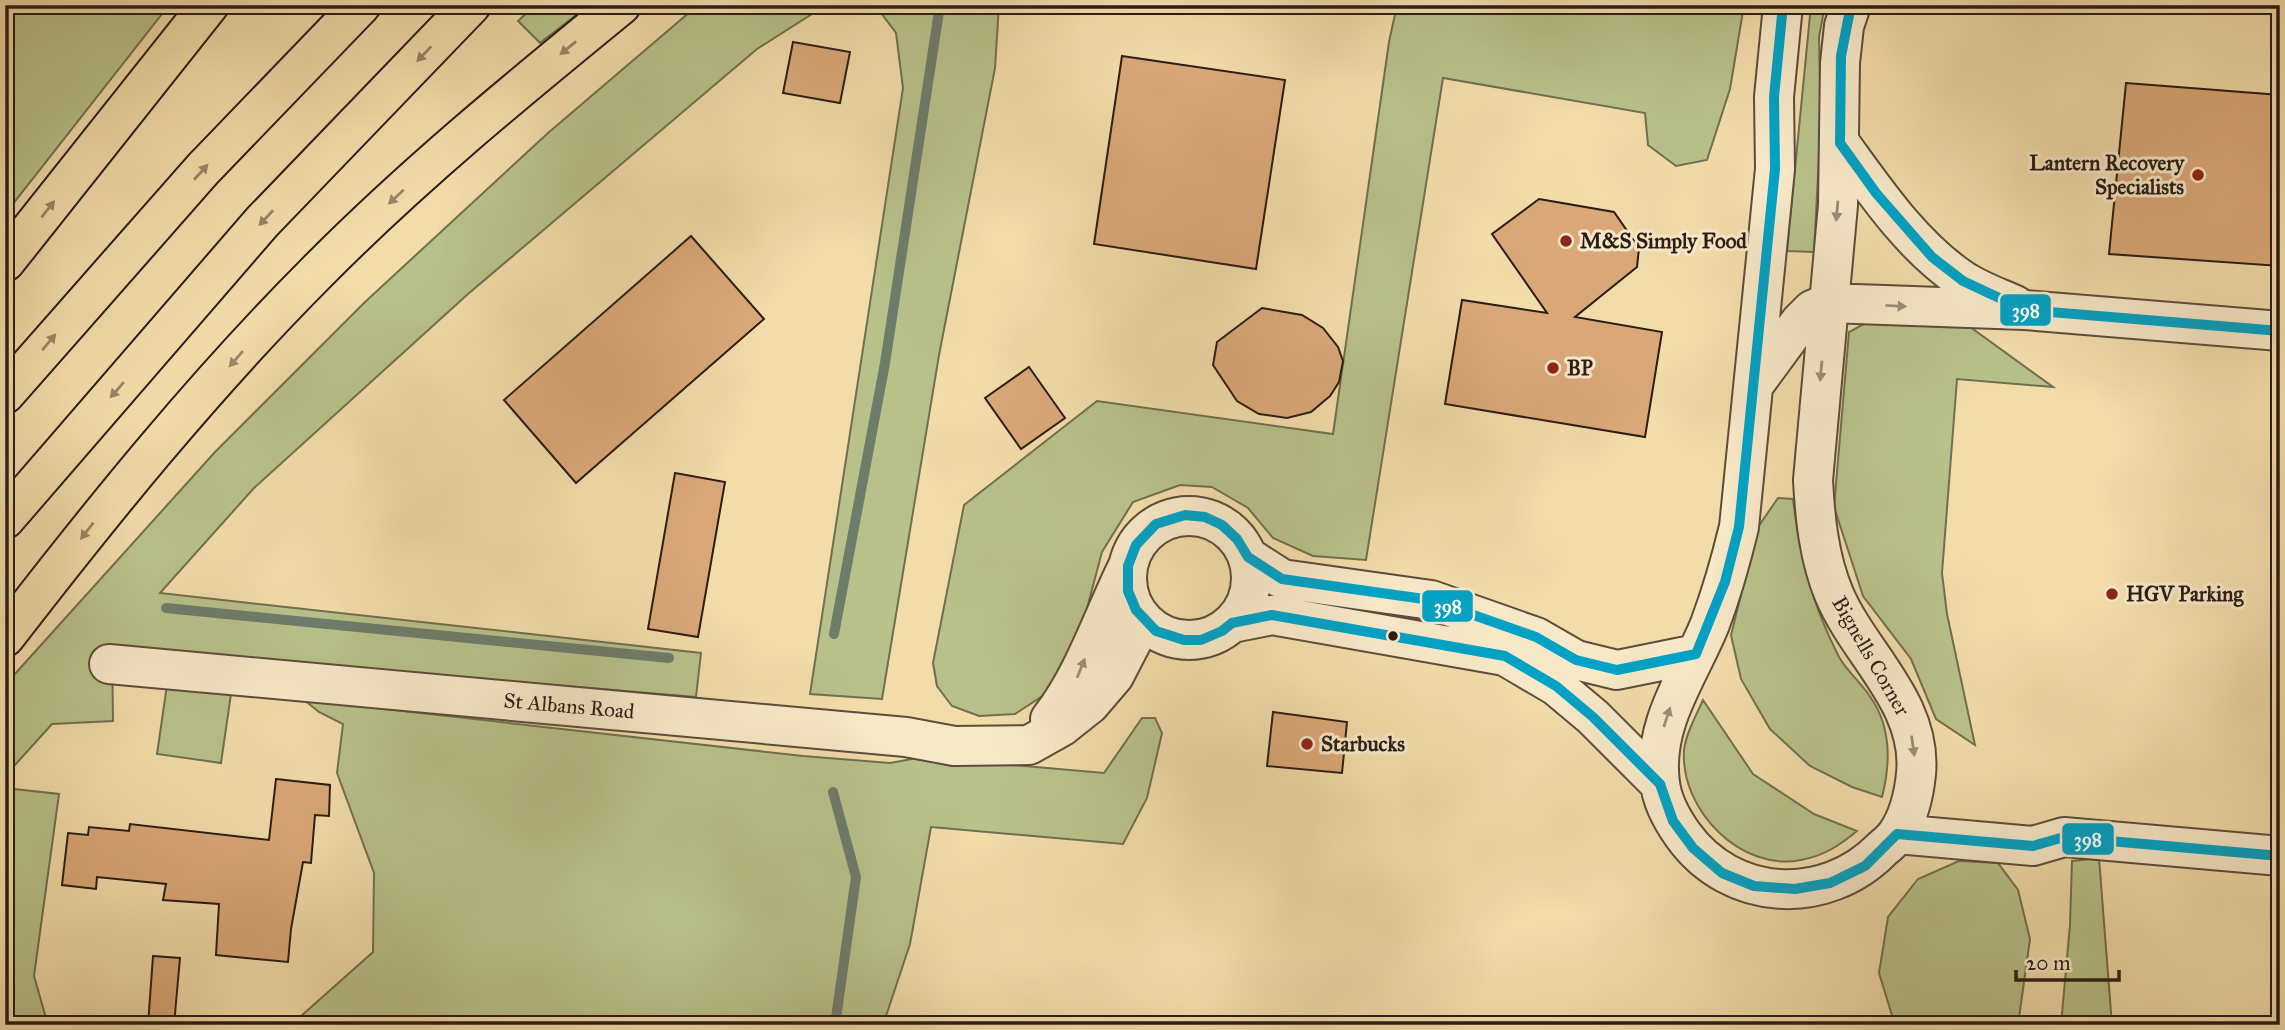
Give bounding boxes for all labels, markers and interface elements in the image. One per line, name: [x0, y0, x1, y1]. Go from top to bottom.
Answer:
one-way arrow: [559, 41, 577, 56]
one-way arrow: [416, 45, 432, 62]
place label: Lantern Recovery Specialists: [2029, 150, 2185, 200]
one-way arrow: [192, 164, 208, 181]
marker: Lantern Recovery Specialists: [2190, 167, 2206, 183]
one-way arrow: [388, 189, 405, 205]
one-way arrow: [40, 200, 55, 218]
one-way arrow: [1831, 200, 1842, 222]
one-way arrow: [259, 209, 275, 226]
place label: M&S Simply Food: [1580, 228, 1747, 254]
marker: M&S Simply Food: [1558, 233, 1574, 249]
line badge: 398: [1999, 293, 2052, 327]
text: 398: [2012, 299, 2040, 323]
one-way arrow: [1886, 301, 1908, 312]
one-way arrow: [41, 333, 57, 351]
one-way arrow: [228, 350, 244, 368]
place label: BP: [1567, 355, 1593, 381]
marker: BP: [1545, 360, 1561, 376]
one-way arrow: [1815, 360, 1826, 382]
one-way arrow: [109, 381, 125, 399]
one-way arrow: [81, 522, 95, 540]
place label: HGV Parking: [2126, 581, 2244, 607]
marker: HGV Parking: [2104, 586, 2120, 602]
line badge: 398: [1421, 589, 1474, 623]
street label: Bignells Corner: [1826, 592, 1916, 721]
text: 398: [1434, 595, 1462, 619]
unlabelled marker: [1386, 629, 1400, 643]
one-way arrow: [1076, 658, 1087, 679]
street label: St Albans Road: [503, 687, 636, 725]
one-way arrow: [1663, 707, 1673, 728]
place label: Starbucks: [1321, 731, 1405, 757]
marker: Starbucks: [1299, 736, 1315, 752]
one-way arrow: [1908, 736, 1919, 758]
line badge: 398: [2061, 822, 2115, 856]
text: 398: [2074, 828, 2102, 852]
scale bar: [2016, 939, 2119, 983]
text: 20 m: [2026, 950, 2071, 976]

